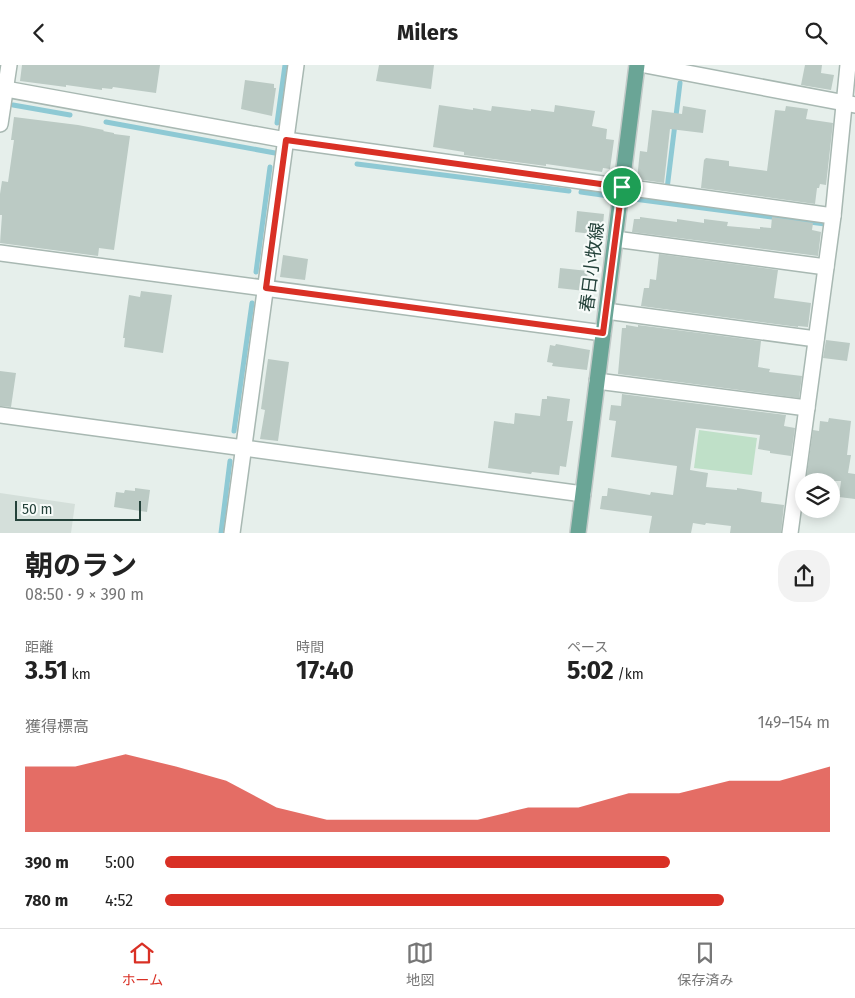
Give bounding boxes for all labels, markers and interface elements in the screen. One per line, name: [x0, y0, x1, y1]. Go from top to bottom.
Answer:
icon: back: [25, 19, 53, 47]
text: Milers: [397, 19, 458, 46]
icon: search: [802, 19, 830, 47]
pin: [601, 166, 643, 208]
icon: arrive: [608, 173, 636, 201]
street label: 春日小牧線: [576, 221, 608, 313]
map controls: [795, 473, 840, 518]
button: layers: [795, 473, 840, 518]
scale bar: [15, 498, 141, 521]
text: 50 m: [22, 501, 53, 518]
text: 朝のラン: [25, 549, 137, 582]
button: share: [778, 550, 830, 602]
text: 08:50 · 9 × 390 m: [25, 585, 144, 604]
text: 距離: [25, 639, 53, 656]
text: 時間: [296, 639, 324, 656]
text: ペース: [567, 639, 608, 656]
text: 3.51: [25, 656, 68, 686]
text: 17:40: [296, 656, 354, 686]
text: 5:02: [567, 656, 614, 686]
text: km: [68, 666, 91, 683]
text: /km: [614, 666, 644, 683]
text: 149–154 m: [758, 713, 830, 732]
text: 獲得標高: [25, 717, 89, 736]
text: 390 m: [25, 853, 69, 872]
text: 5:00: [105, 853, 135, 872]
text: 780 m: [25, 891, 68, 910]
text: 4:52: [105, 891, 133, 910]
tab: ホーム: [122, 939, 163, 989]
tab: 地図: [406, 939, 434, 989]
tab: 保存済み: [677, 939, 733, 989]

